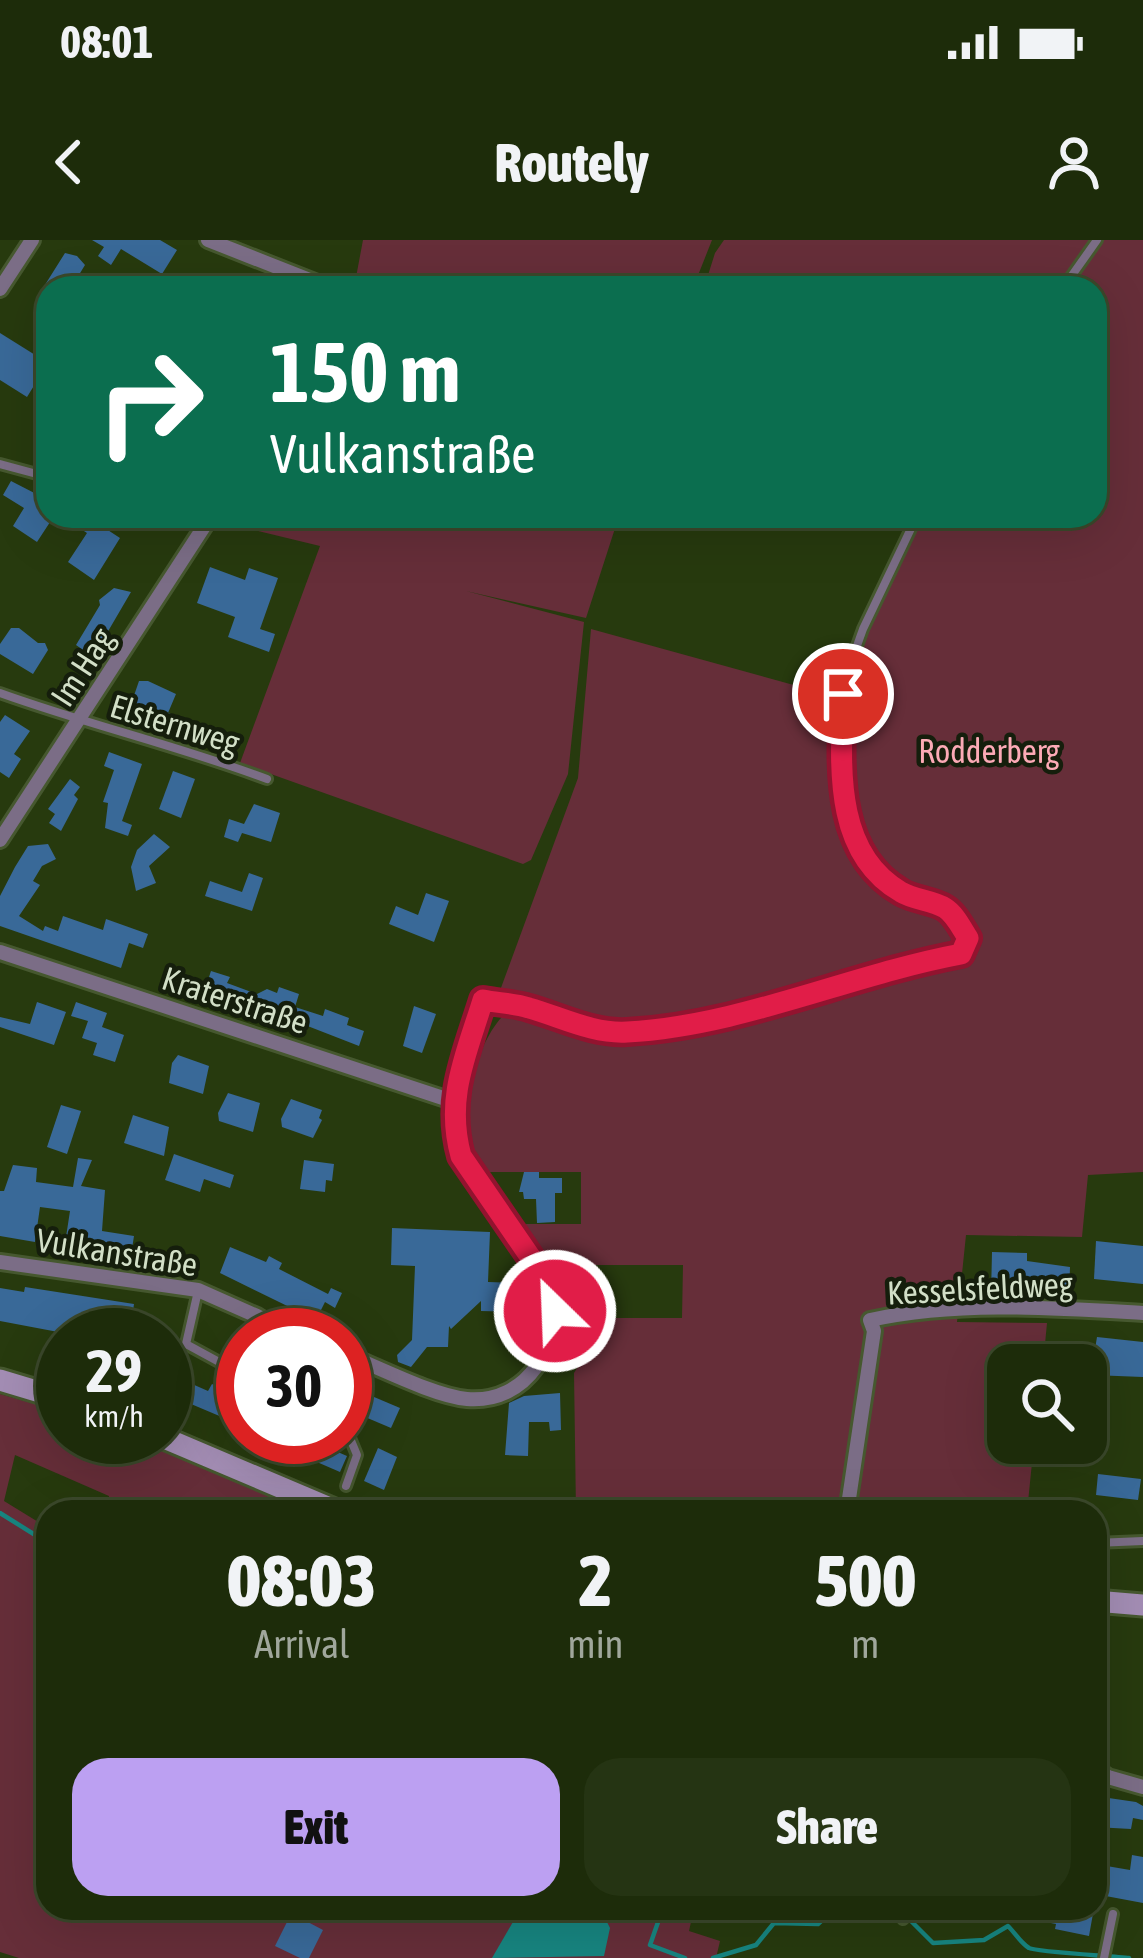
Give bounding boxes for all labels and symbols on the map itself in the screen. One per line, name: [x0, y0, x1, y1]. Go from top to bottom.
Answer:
street label: Im Hag: [43, 620, 122, 713]
pin: [792, 643, 894, 745]
street label: Elsternweg: [106, 686, 245, 762]
park label: Rodderberg: [918, 732, 1061, 770]
street label: Kraterstraße: [158, 959, 312, 1041]
street label: Vulkanstraße: [34, 1221, 200, 1283]
position arrow: [492, 1248, 618, 1374]
street label: Kesselsfeldweg: [886, 1264, 1075, 1312]
speed limit sign: 30: [216, 1308, 372, 1464]

